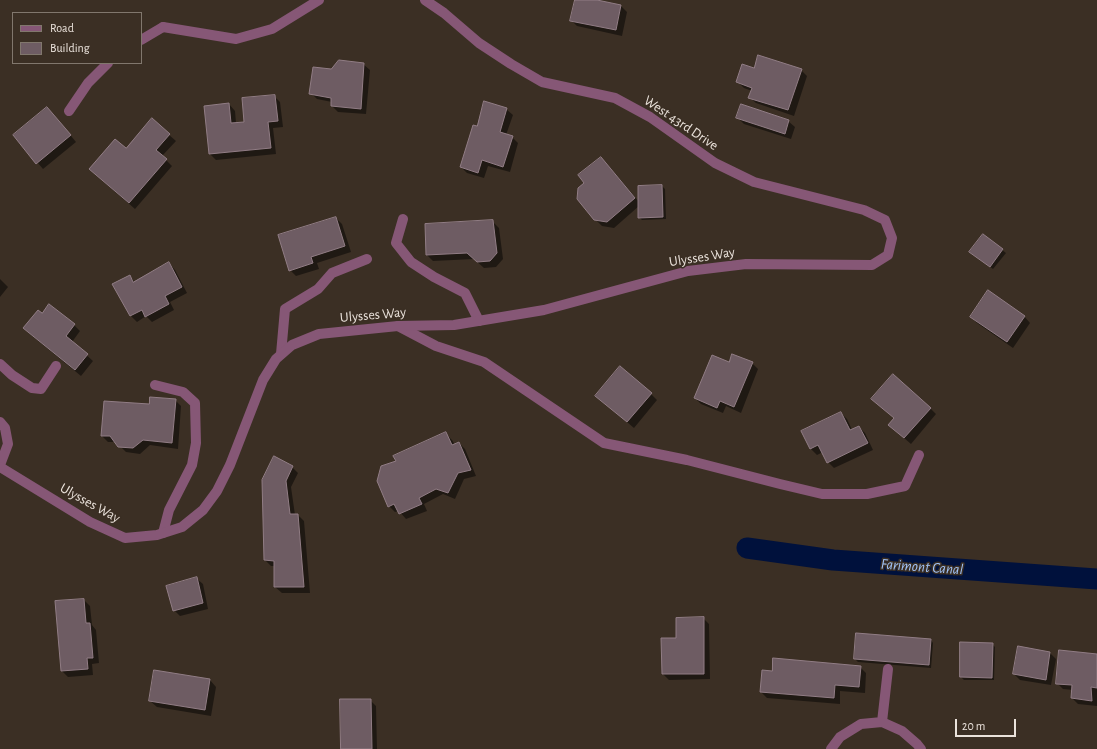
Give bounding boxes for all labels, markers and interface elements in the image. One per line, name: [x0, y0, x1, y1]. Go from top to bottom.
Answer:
legend: [12, 12, 142, 64]
text: Road: [50, 22, 74, 34]
text: Building: [50, 42, 90, 54]
street label: West 43rd Drive: [641, 92, 721, 154]
street label: Ulysses Way: [668, 244, 736, 270]
street label: Ulysses Way: [339, 304, 407, 326]
street label: Ulysses Way: [57, 480, 123, 526]
water label: Farimont Canal: [880, 555, 964, 579]
scale bar: [957, 711, 1018, 737]
text: 20 m: [962, 720, 985, 732]

